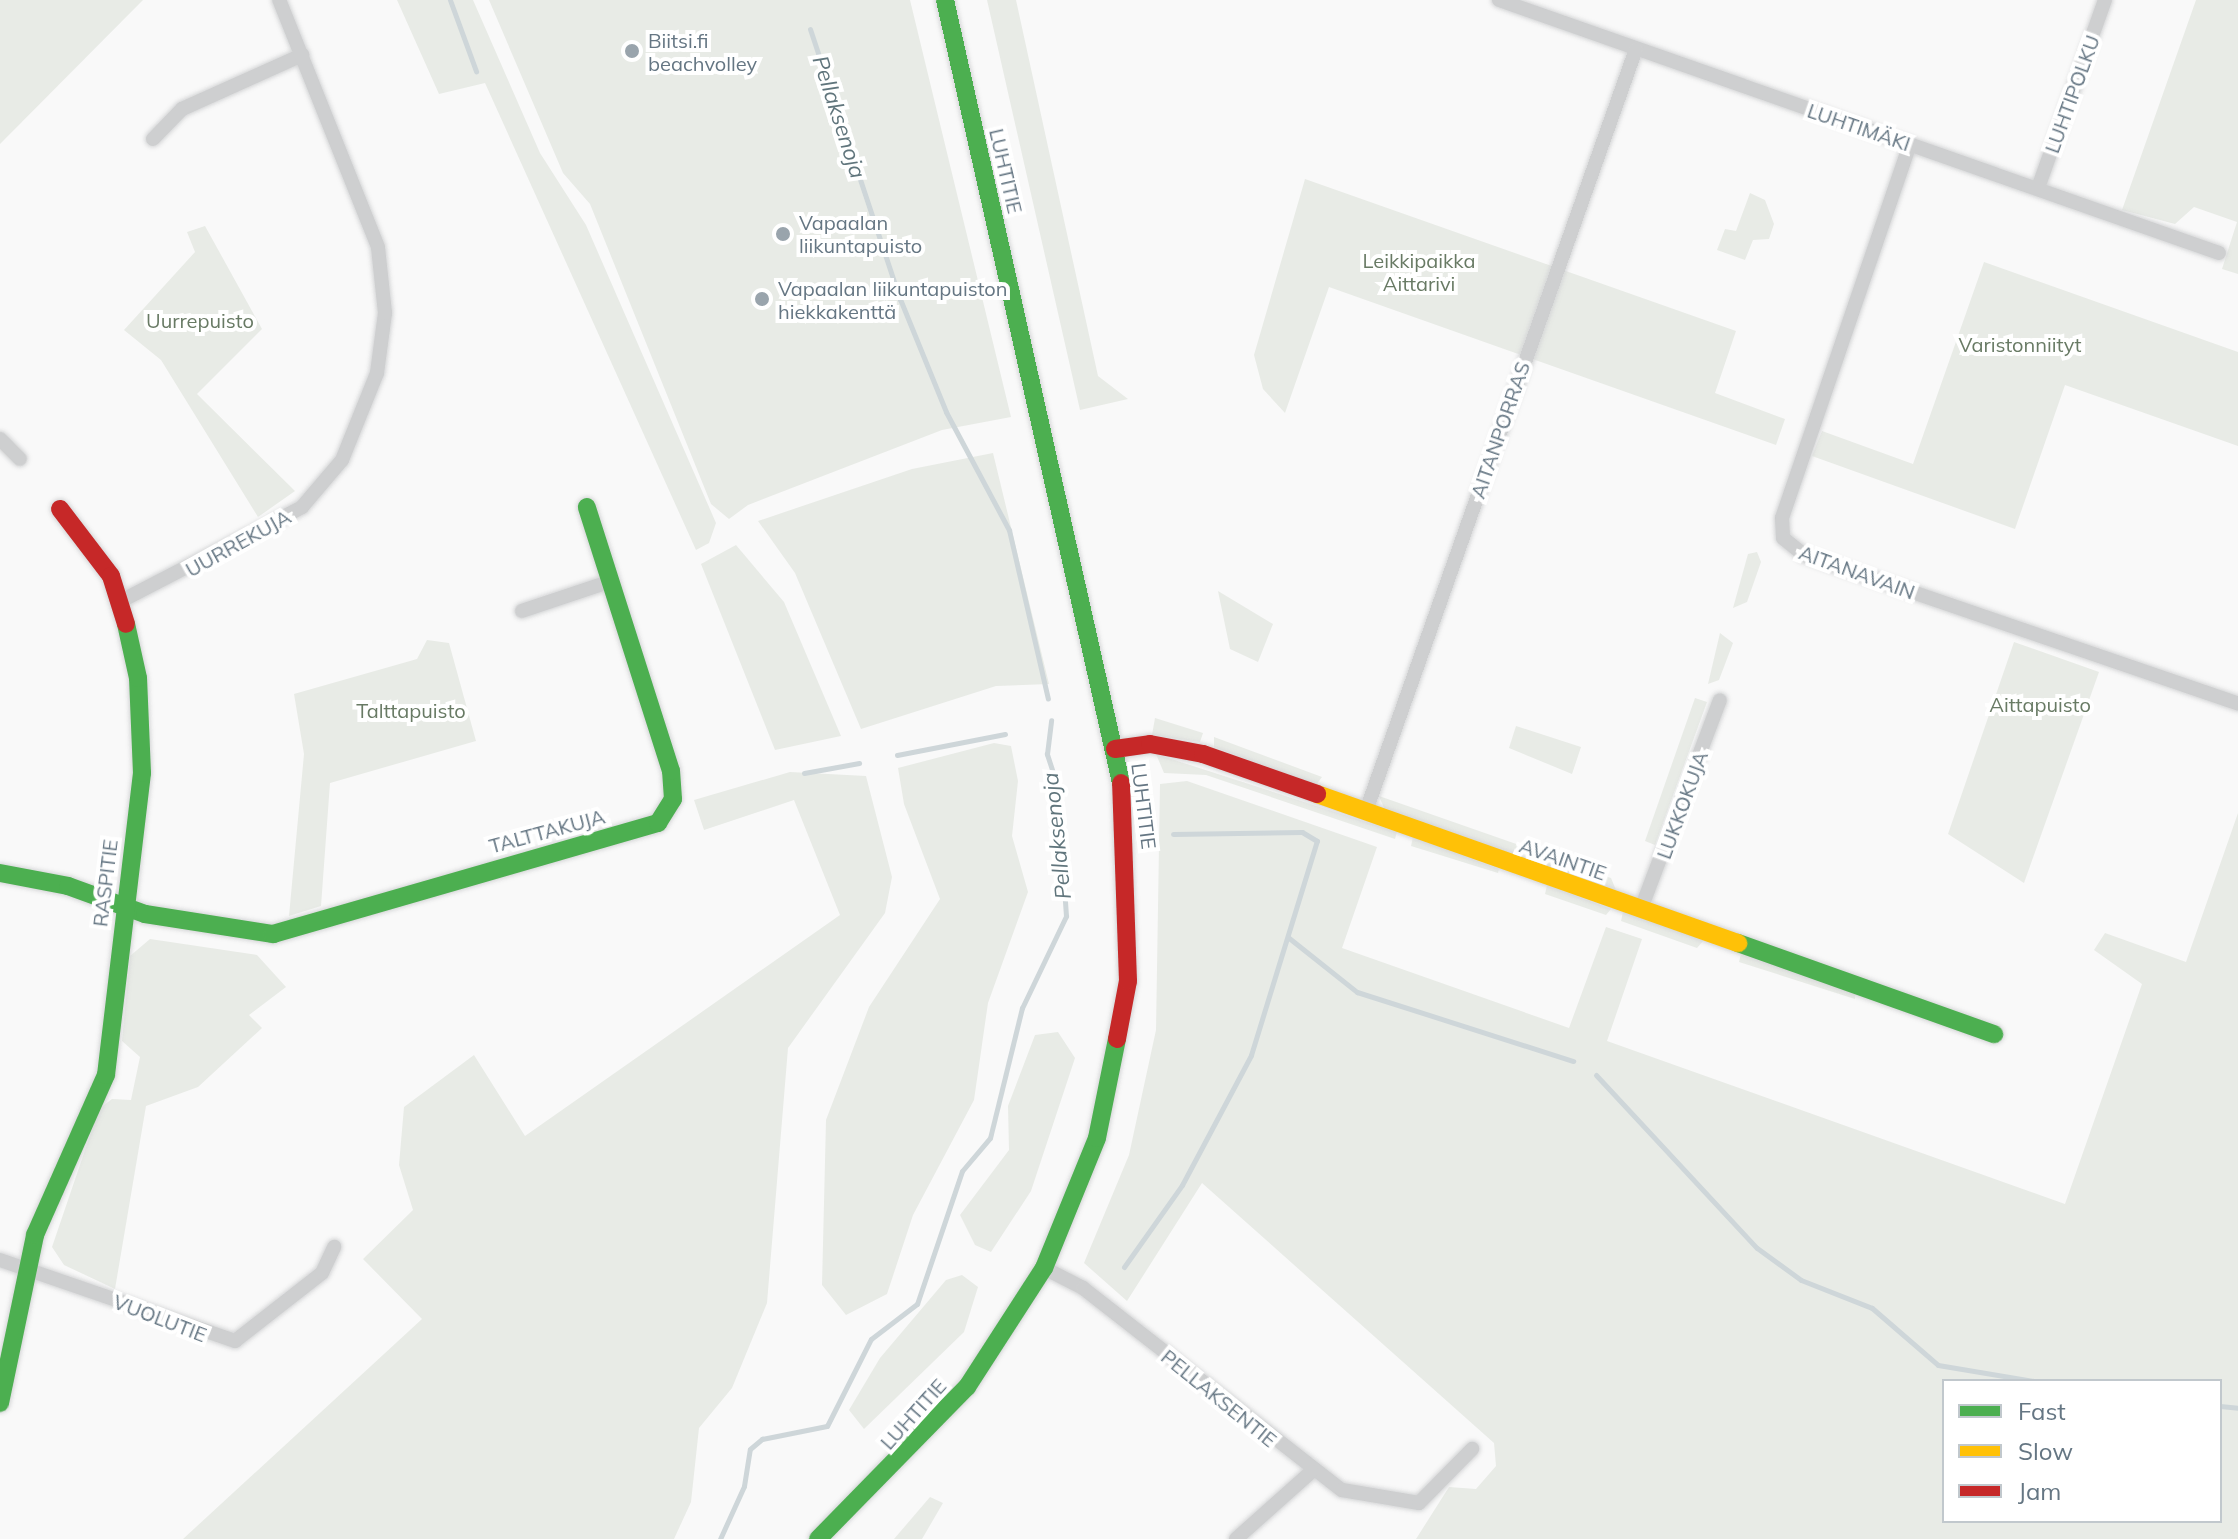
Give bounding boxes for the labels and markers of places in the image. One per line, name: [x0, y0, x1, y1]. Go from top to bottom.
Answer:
place label: Biitsi.fi beachvolley: [648, 28, 757, 75]
marker: Biitsi.fi beachvolley: [623, 42, 641, 60]
place label: Vapaalan liikuntapuisto: [799, 210, 922, 257]
marker: Vapaalan liikuntapuisto: [774, 225, 792, 243]
place label: Vapaalan liikuntapuiston hiekkakenttä: [778, 276, 1008, 323]
marker: Vapaalan liikuntapuiston hiekkakenttä: [753, 290, 771, 308]

